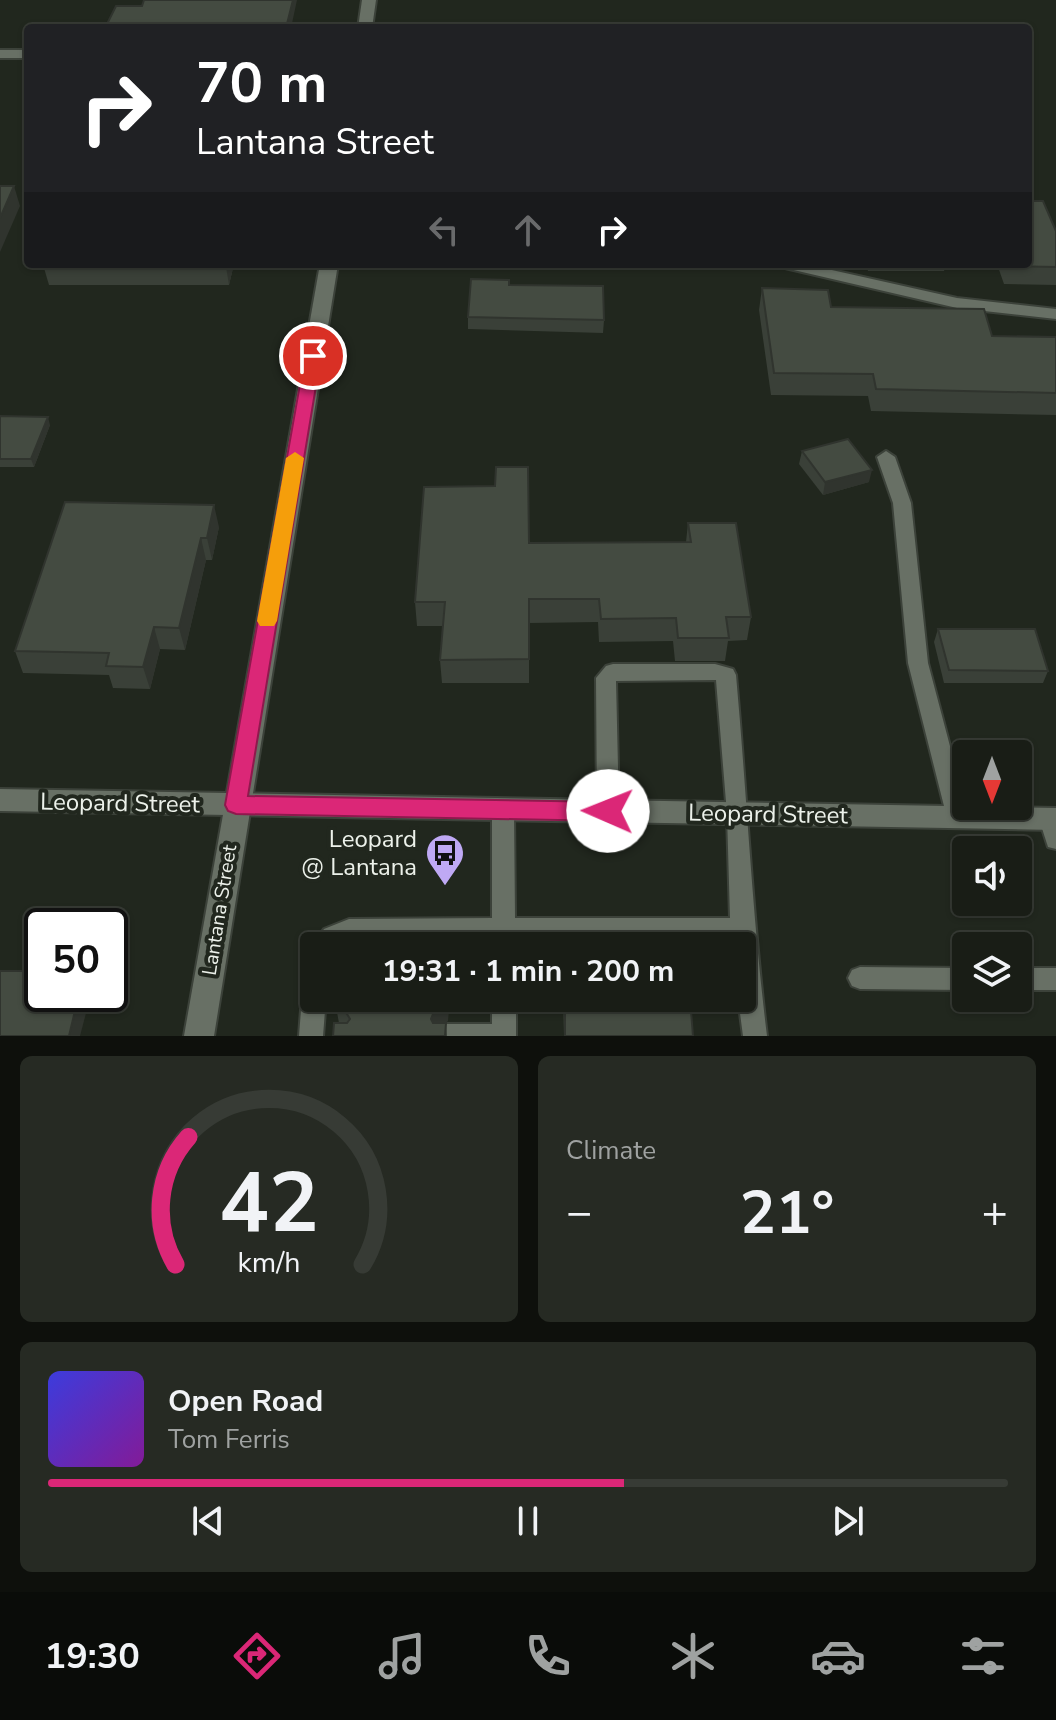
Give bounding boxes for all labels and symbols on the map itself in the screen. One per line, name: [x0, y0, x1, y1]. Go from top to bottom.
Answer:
pin: [279, 322, 347, 390]
north arrow: [952, 740, 1032, 820]
position arrow: [566, 769, 650, 853]
street label: Leopard Street: [40, 786, 201, 820]
street label: Leopard Street: [688, 797, 849, 831]
place label: Leopard @ Lantana: [301, 823, 417, 883]
bus stop icon: Leopard @ Lantana: [424, 832, 466, 887]
street label: Lantana Street: [196, 842, 243, 977]
speed limit sign: 50: [24, 908, 128, 1012]

